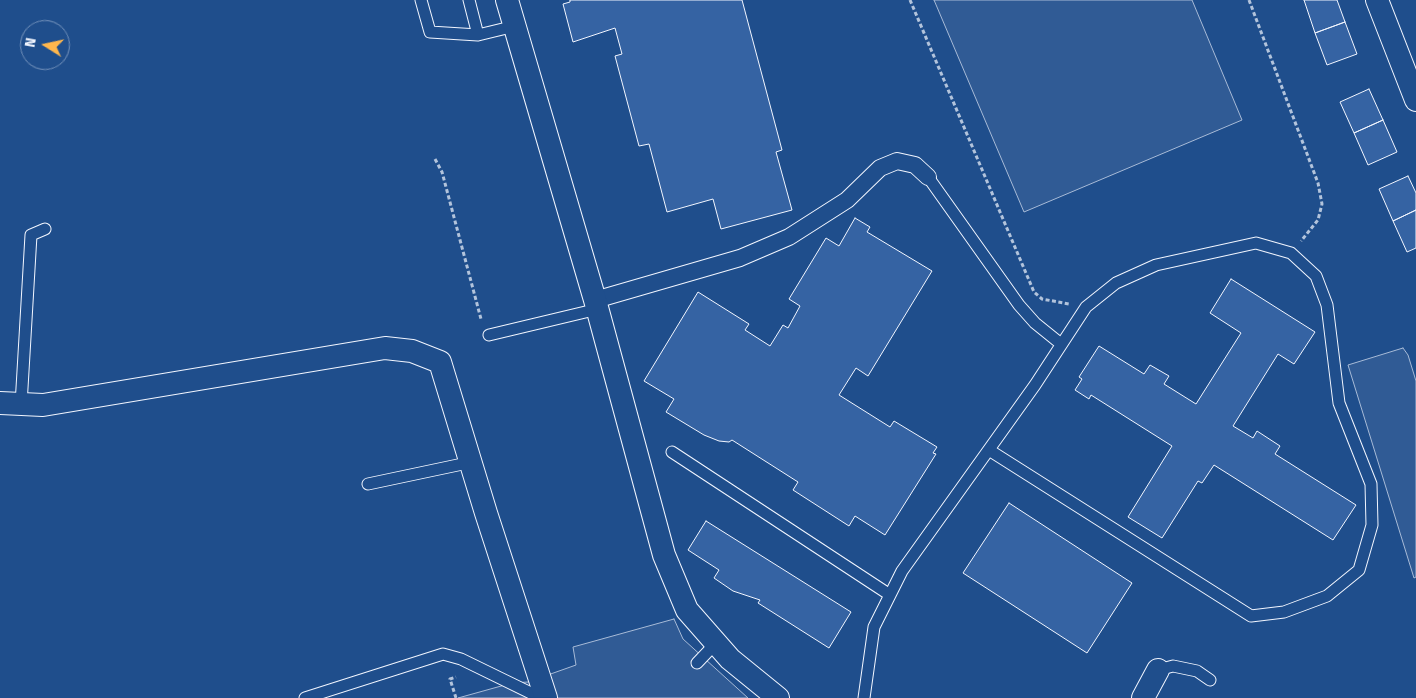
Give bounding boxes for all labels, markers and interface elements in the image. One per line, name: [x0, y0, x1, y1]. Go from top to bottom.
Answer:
north arrow: [20, 20, 70, 70]
text: N: [22, 36, 40, 49]

